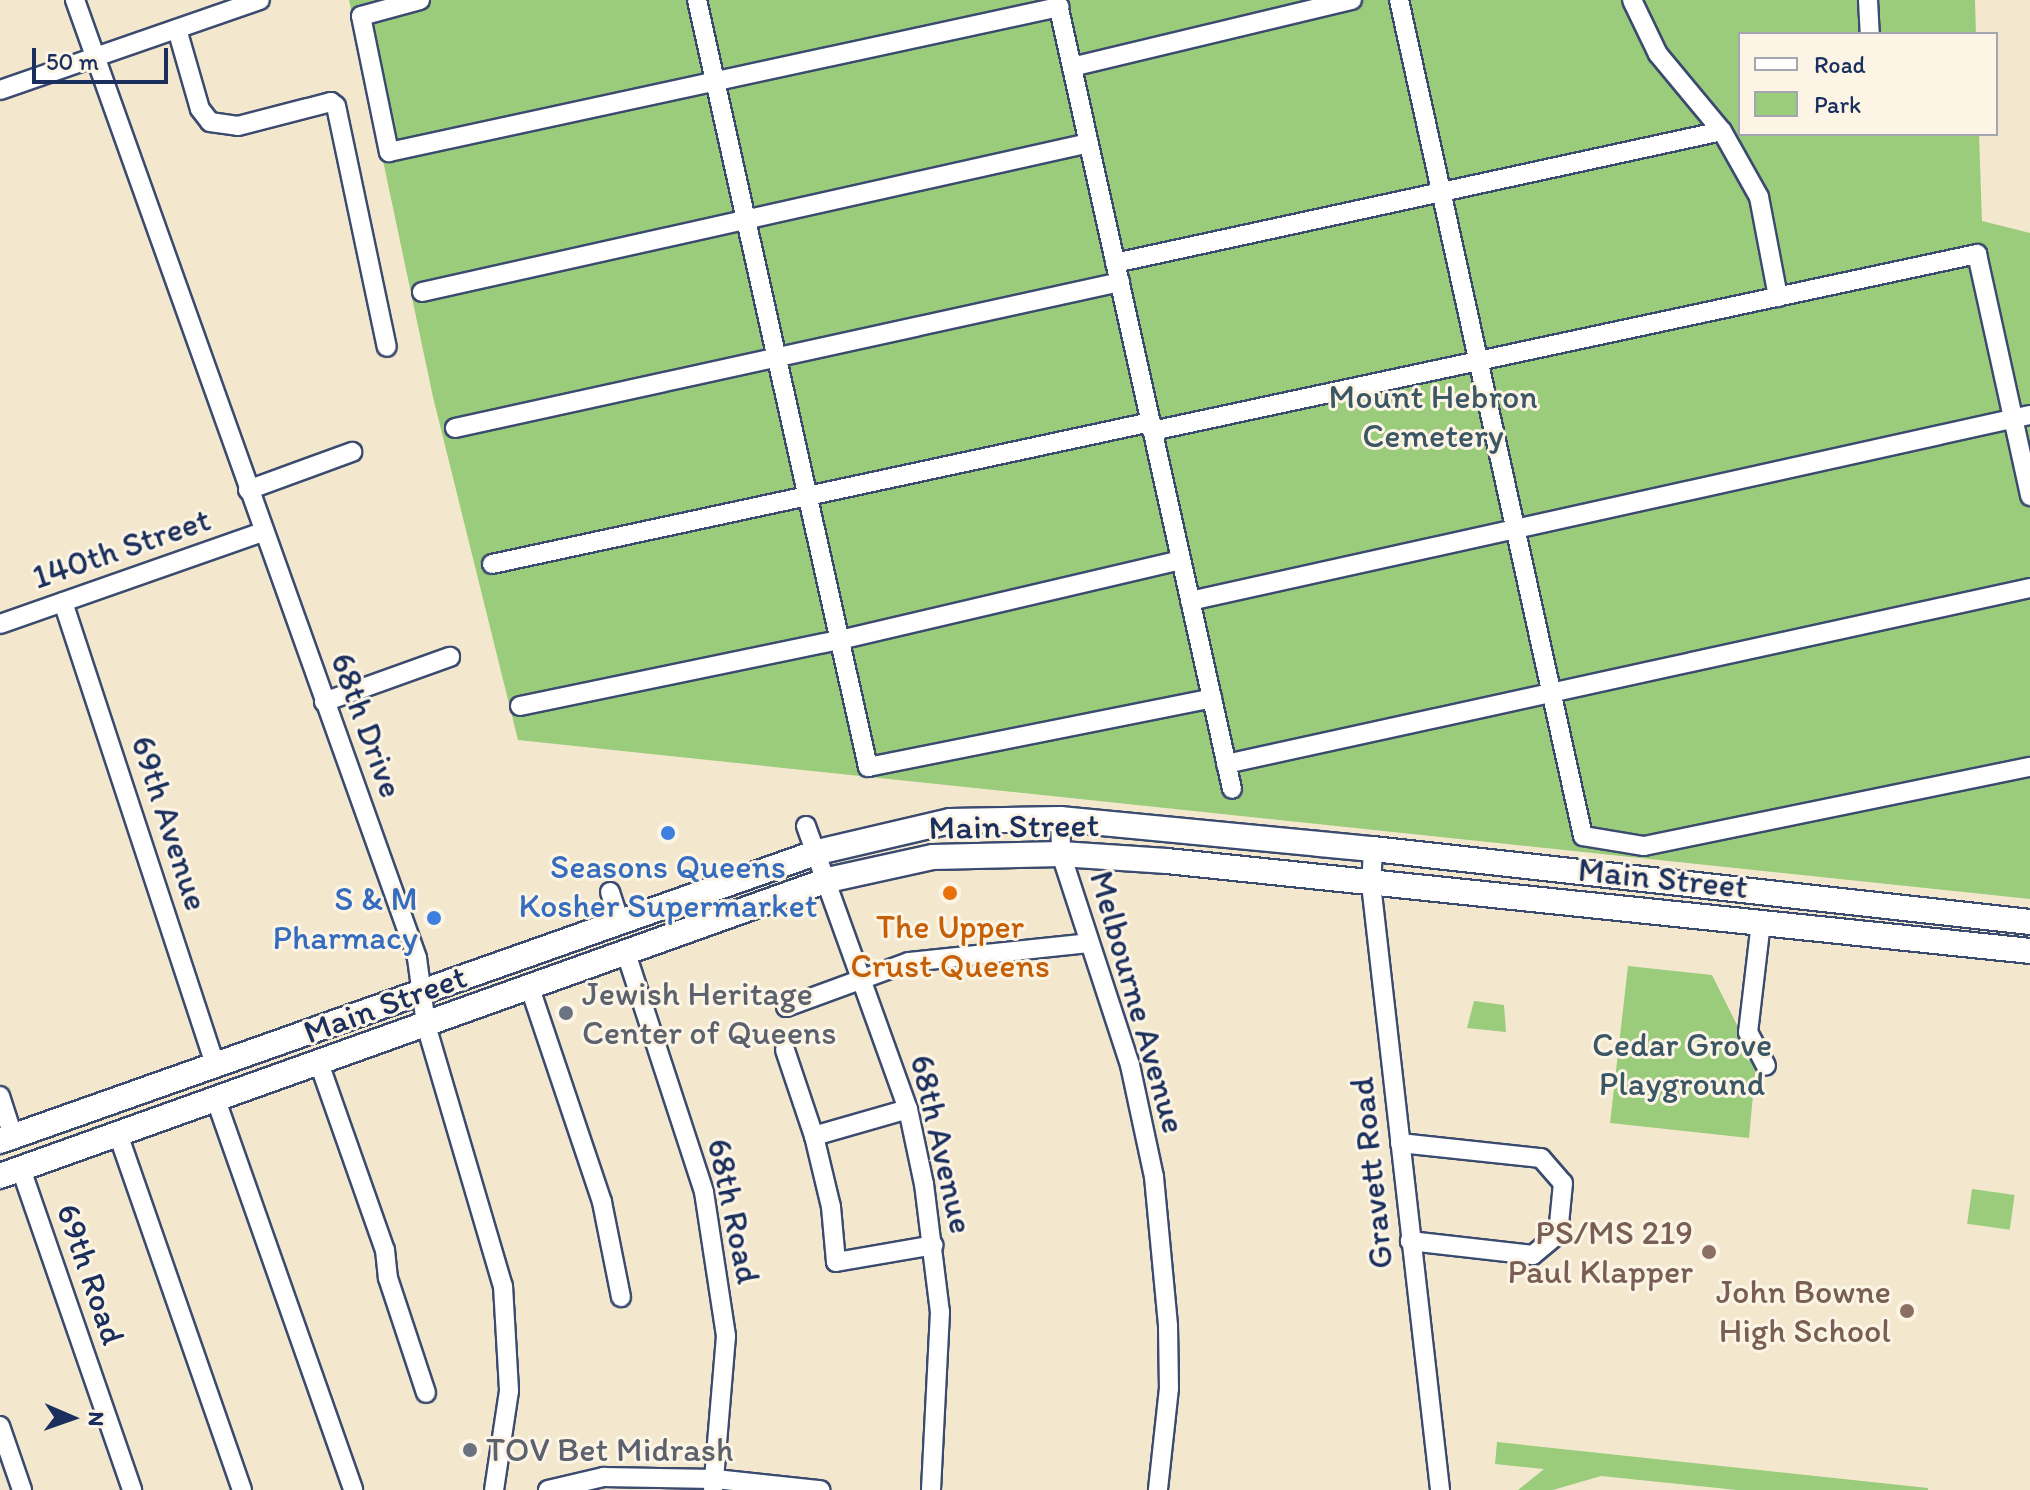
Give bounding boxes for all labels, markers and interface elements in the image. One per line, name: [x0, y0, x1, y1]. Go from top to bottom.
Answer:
scale bar: [36, 32, 172, 82]
legend: [1738, 32, 1998, 136]
text: 50 m: [46, 47, 99, 76]
text: Road: [1814, 50, 1866, 79]
text: Park: [1814, 90, 1861, 119]
park label: Mount Hebron Cemetery: [1328, 376, 1538, 456]
street label: 140th Street: [27, 499, 215, 597]
street label: 68th Drive: [322, 647, 412, 803]
street label: 69th Avenue: [123, 731, 217, 915]
street label: Main Street: [929, 804, 1099, 848]
marker: Seasons Queens Kosher Supermarket: [659, 824, 677, 842]
place label: Seasons Queens Kosher Supermarket: [518, 846, 818, 926]
street label: Main Street: [1576, 849, 1750, 907]
street label: Melbourne Avenue: [1081, 867, 1195, 1137]
place label: S & M Pharmacy: [273, 878, 418, 958]
marker: The Upper Crust Queens: [941, 884, 959, 902]
place label: The Upper Crust Queens: [850, 906, 1050, 986]
marker: S & M Pharmacy: [425, 909, 443, 927]
street label: Main Street: [298, 956, 472, 1052]
place label: Jewish Heritage Center of Queens: [582, 973, 837, 1052]
marker: Jewish Heritage Center of Queens: [557, 1004, 575, 1022]
park label: Cedar Grove Playground: [1592, 1024, 1772, 1104]
street label: 68th Avenue: [902, 1051, 982, 1237]
street label: Gravett Road: [1341, 1076, 1401, 1270]
street label: 68th Road: [699, 1135, 769, 1287]
street label: 69th Road: [48, 1198, 134, 1350]
place label: PS/MS 219 Paul Klapper: [1508, 1212, 1693, 1292]
marker: PS/MS 219 Paul Klapper: [1700, 1243, 1718, 1261]
place label: John Bowne High School: [1717, 1271, 1891, 1350]
marker: John Bowne High School: [1898, 1302, 1916, 1320]
north arrow: [32, 1378, 112, 1458]
text: N: [83, 1411, 110, 1427]
place label: TOV Bet Midrash: [486, 1430, 733, 1470]
marker: TOV Bet Midrash: [461, 1441, 479, 1459]

